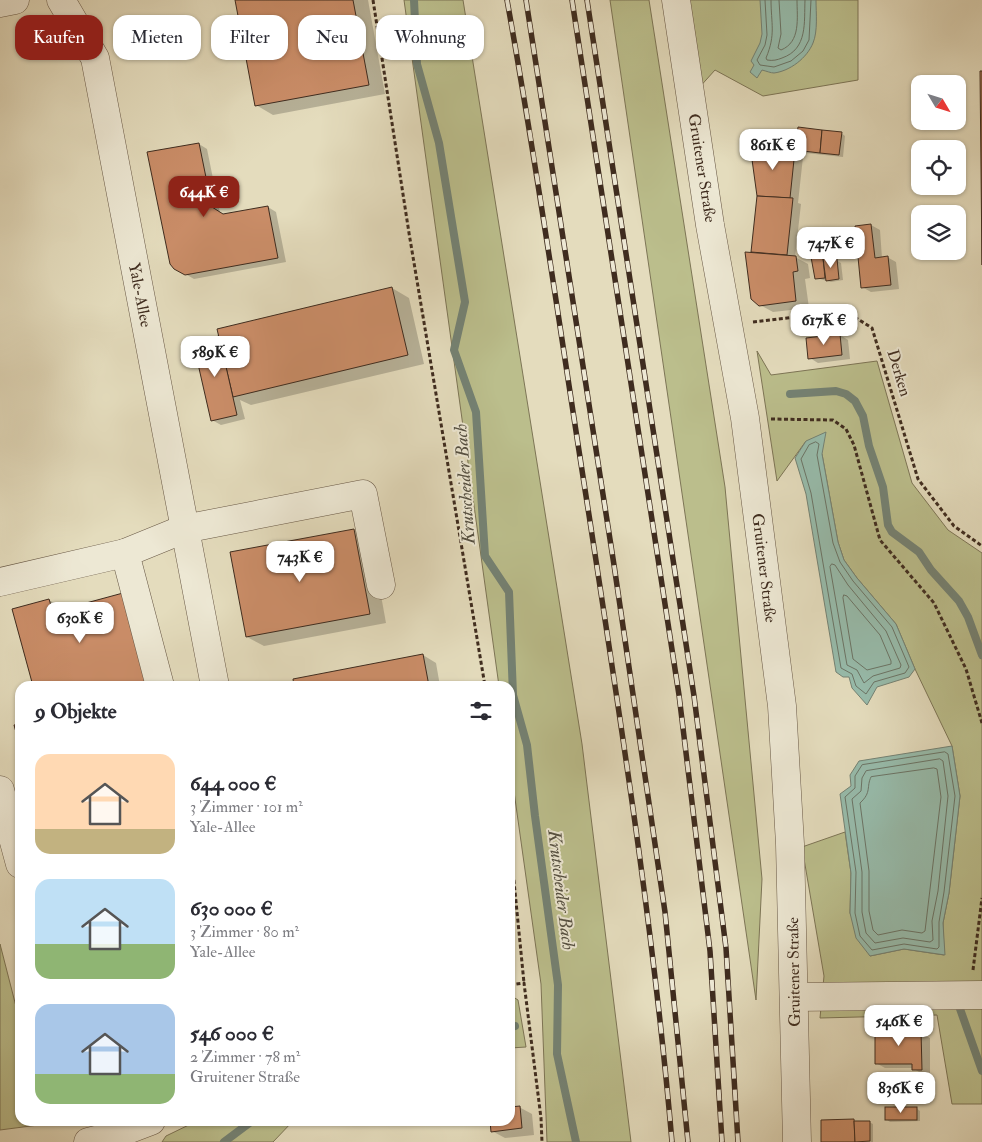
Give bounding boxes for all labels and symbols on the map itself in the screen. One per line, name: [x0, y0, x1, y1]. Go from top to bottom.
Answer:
north arrow: [911, 75, 966, 130]
street label: Gruitener Straße: [684, 112, 721, 224]
pin: 861K €: [732, 128, 814, 171]
pin: 644K €: [163, 176, 245, 218]
pin: 747K €: [790, 226, 872, 269]
street label: Yale-Allee: [124, 261, 156, 329]
pin: 617K €: [783, 304, 865, 346]
pin: 589K €: [174, 336, 256, 378]
street label: Derken: [882, 347, 916, 399]
water label: Krutscheider Bach: [449, 423, 481, 546]
street label: Gruitener Straße: [747, 512, 781, 624]
pin: 743K €: [259, 540, 341, 583]
pin: 630K €: [39, 602, 121, 644]
water label: Krutscheider Bach: [542, 828, 580, 951]
street label: Gruitener Straße: [783, 917, 805, 1027]
pin: 546K €: [858, 1004, 940, 1047]
pin: 836K €: [860, 1072, 942, 1114]

